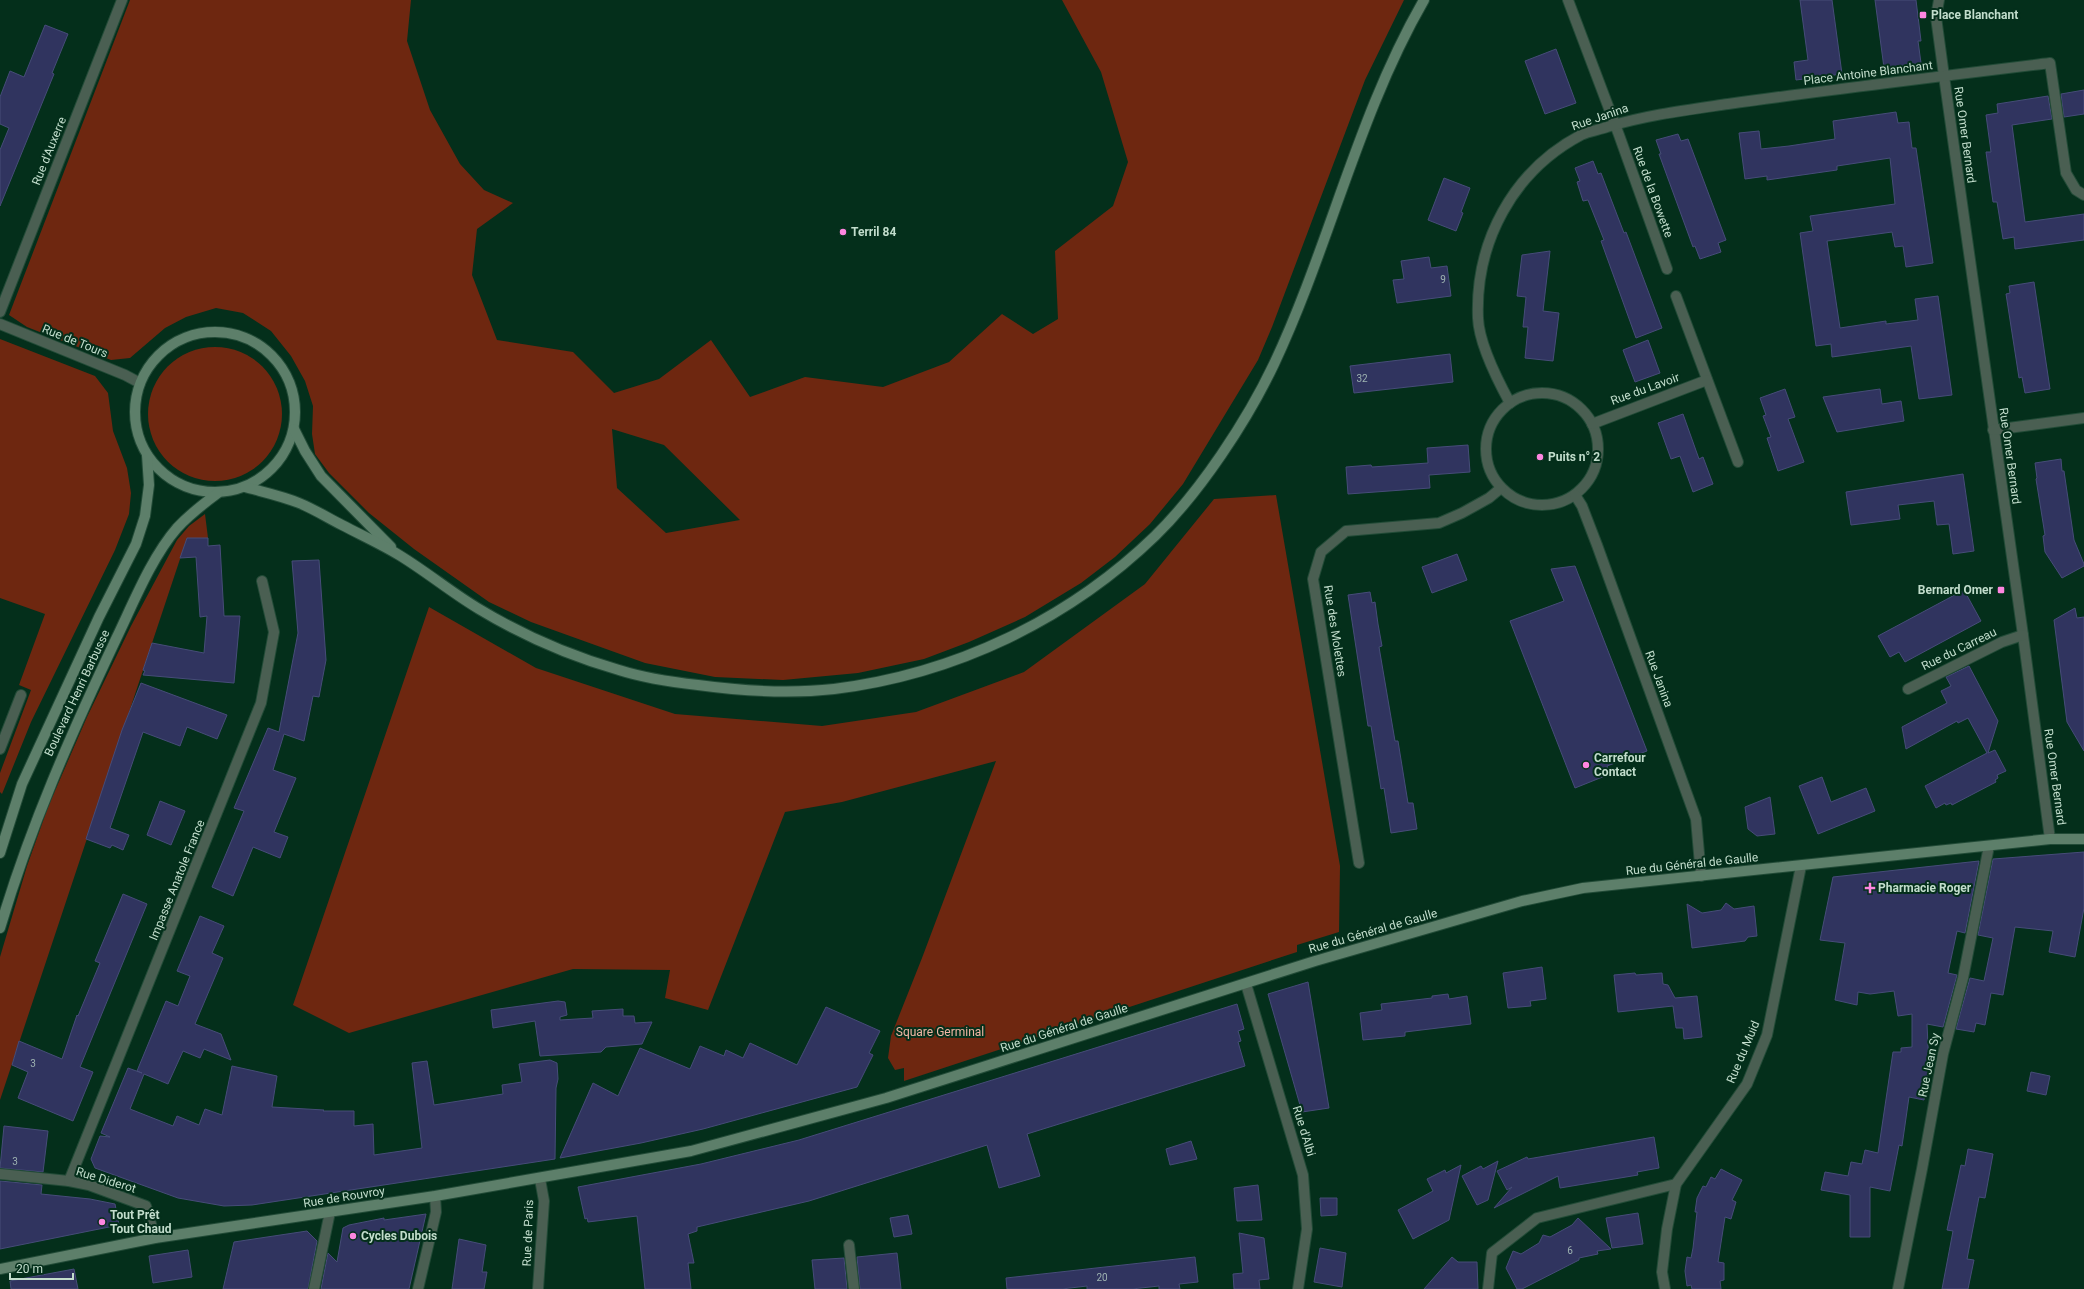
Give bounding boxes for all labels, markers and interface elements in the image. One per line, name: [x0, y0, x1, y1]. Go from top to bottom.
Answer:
place label: Place Blanchant: [1931, 8, 2018, 22]
marker: Place Blanchant: [1918, 10, 1928, 20]
street label: Place Antoine Blanchant: [1803, 58, 1934, 88]
street label: Rue Omer Bernard: [1951, 86, 1979, 184]
street label: Rue Janina: [1570, 101, 1630, 133]
street label: Rue d'Auxerre: [29, 115, 69, 187]
street label: Rue de la Bowette: [1630, 145, 1676, 239]
place label: Terril 84: [851, 225, 896, 239]
marker: Terril 84: [838, 227, 848, 237]
house number: 9: [1440, 274, 1446, 285]
street label: Rue de Tours: [40, 321, 110, 361]
street label: Rue du Lavoir: [1609, 370, 1681, 408]
house number: 32: [1356, 373, 1368, 384]
street label: Rue Omer Bernard: [1996, 407, 2024, 505]
place label: Puits n° 2: [1548, 450, 1600, 464]
marker: Puits n° 2: [1535, 452, 1545, 462]
place label: Bernard Omer: [1918, 583, 1994, 597]
street label: Rue des Molettes: [1321, 584, 1349, 678]
marker: Bernard Omer: [1996, 585, 2006, 595]
street label: Rue du Carreau: [1919, 625, 1999, 673]
street label: Boulevard Henri Barbusse: [42, 628, 112, 758]
street label: Rue Janina: [1642, 649, 1676, 709]
street label: Rue Omer Bernard: [2041, 728, 2069, 826]
place label: Carrefour Contact: [1594, 751, 1646, 779]
marker: Carrefour Contact: [1581, 760, 1591, 770]
street label: Impasse Anatole France: [146, 818, 208, 942]
street label: Rue du Général de Gaulle: [1625, 850, 1759, 878]
place label: Pharmacie Roger: [1878, 881, 1972, 895]
marker: Pharmacie Roger: [1865, 883, 1875, 893]
street label: Rue du Général de Gaulle: [1307, 906, 1439, 956]
street label: Rue du Général de Gaulle: [999, 1001, 1129, 1055]
street label: Rue du Muid: [1724, 1019, 1762, 1085]
park label: Square Germinal: [896, 1025, 984, 1039]
street label: Rue Jean Sy: [1915, 1031, 1943, 1098]
house number: 3: [30, 1058, 36, 1069]
street label: Rue d'Albi: [1290, 1104, 1318, 1158]
house number: 3: [12, 1156, 18, 1167]
street label: Rue Diderot: [74, 1164, 138, 1196]
street label: Rue de Rouvroy: [302, 1184, 386, 1210]
street label: Rue de Paris: [520, 1199, 536, 1267]
place label: Tout Prêt Tout Chaud: [110, 1208, 172, 1236]
marker: Tout Prêt Tout Chaud: [97, 1217, 107, 1227]
place label: Cycles Dubois: [361, 1229, 437, 1243]
marker: Cycles Dubois: [348, 1231, 358, 1241]
house number: 6: [1567, 1245, 1573, 1256]
scale bar: [10, 1255, 73, 1281]
text: 20 m: [16, 1262, 43, 1276]
house number: 20: [1096, 1272, 1108, 1283]

